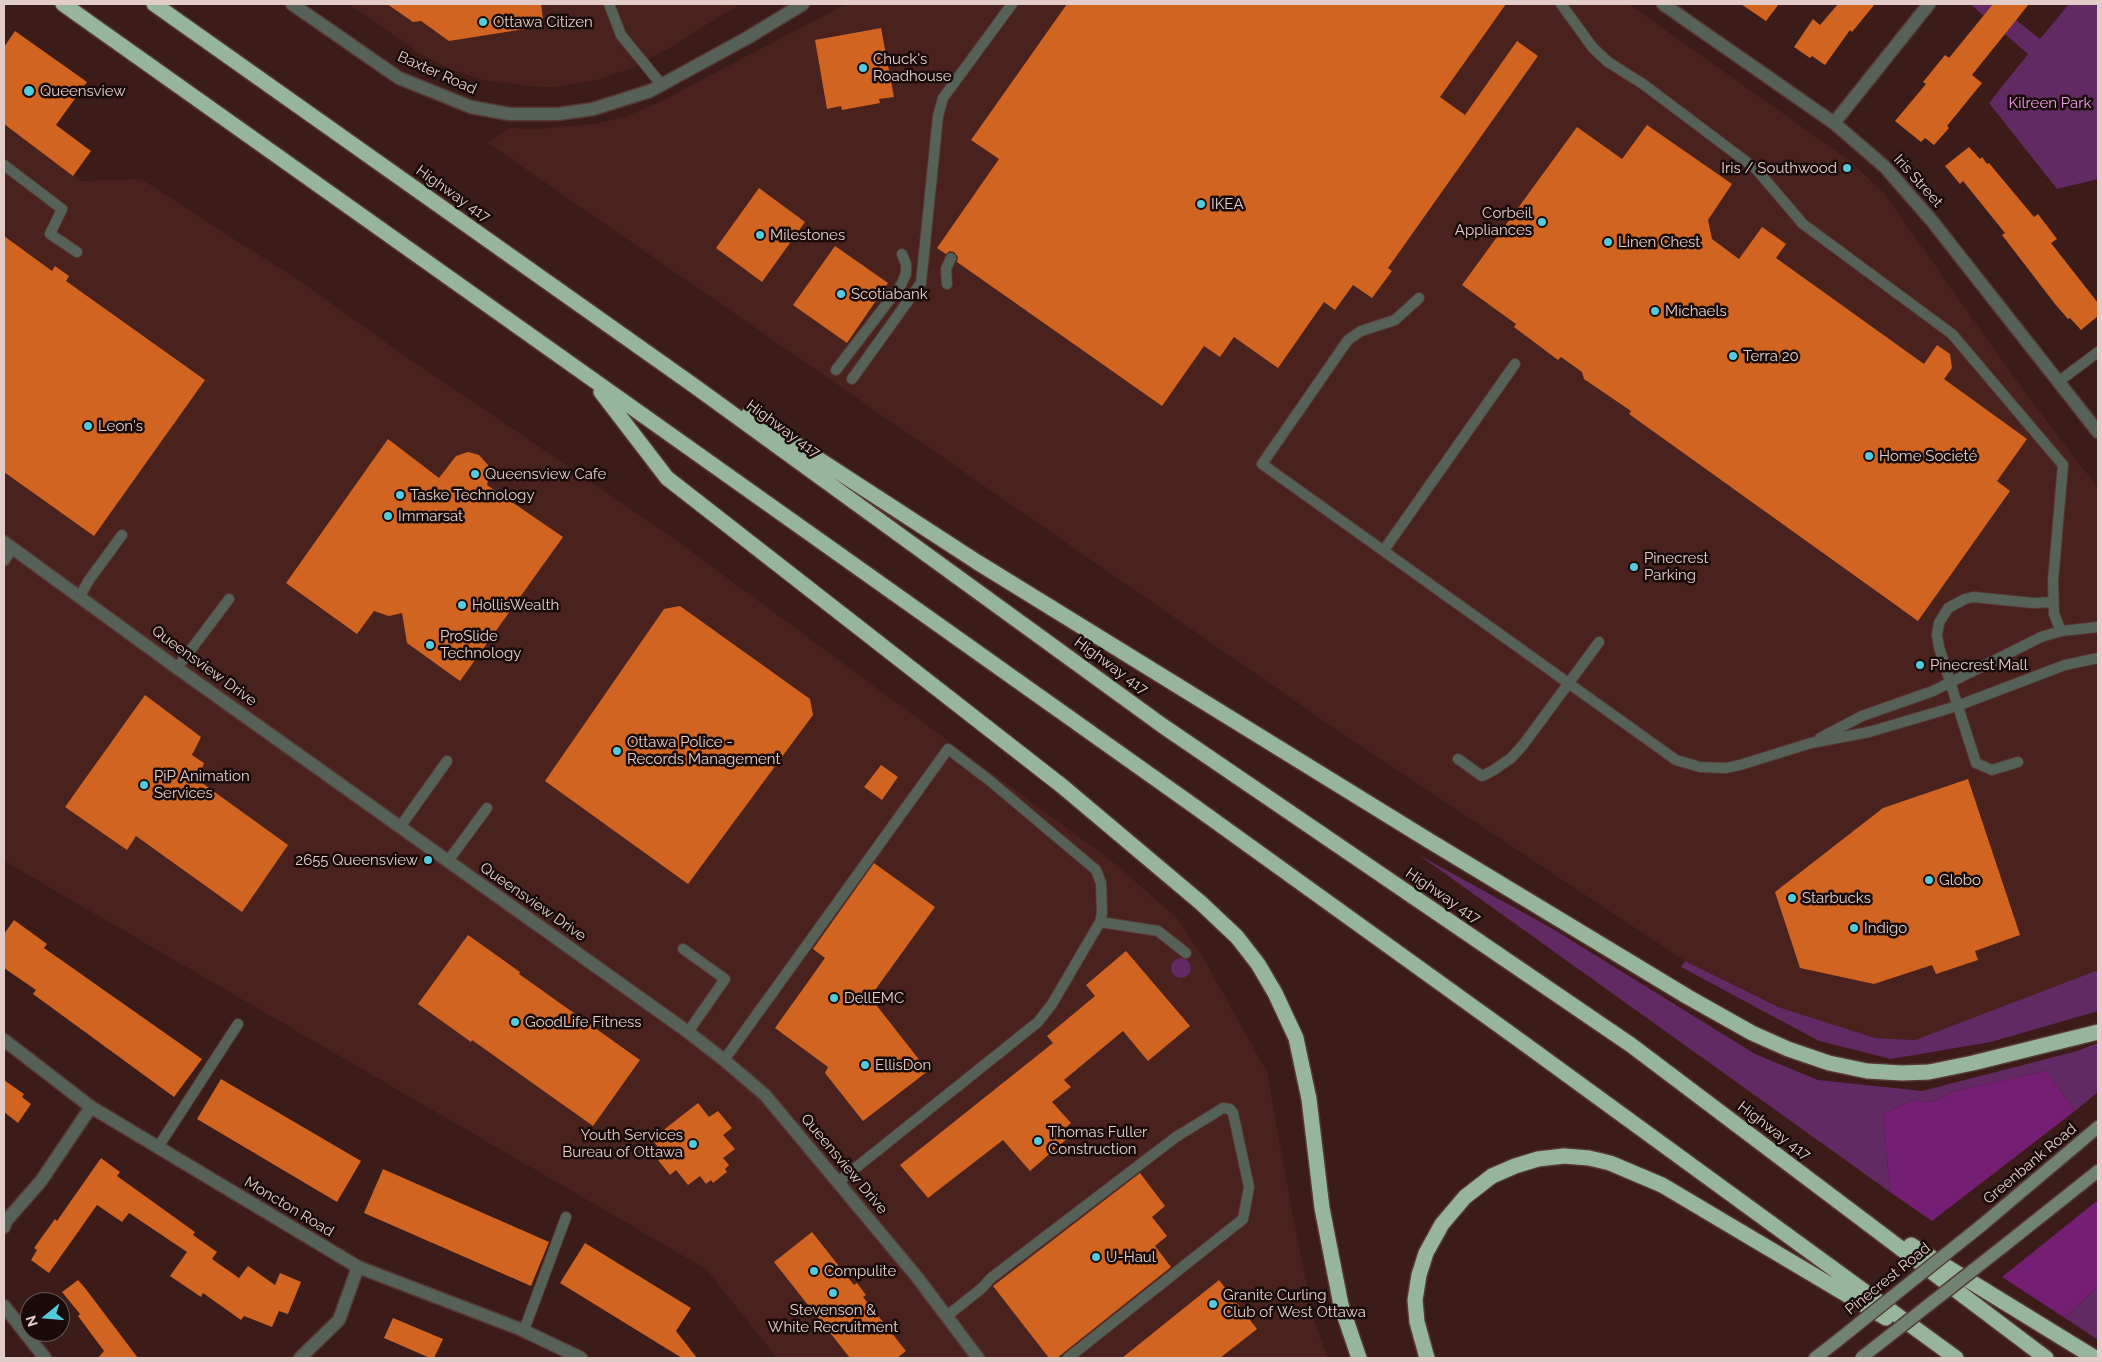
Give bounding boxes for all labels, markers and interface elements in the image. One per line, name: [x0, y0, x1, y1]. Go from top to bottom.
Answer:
place label: Ottawa Citizen: [493, 13, 593, 31]
marker: Ottawa Citizen: [477, 16, 489, 28]
street label: Baxter Road: [395, 48, 479, 98]
place label: Chuck's Roadhouse: [873, 50, 952, 85]
marker: Chuck's Roadhouse: [857, 62, 869, 74]
place label: Queensview: [40, 82, 126, 100]
marker: Queensview: [22, 84, 36, 98]
park label: Kilreen Park: [2009, 94, 2091, 112]
street label: Iris Street: [1890, 151, 1946, 211]
place label: Iris / Southwood: [1721, 159, 1837, 177]
street label: Highway 417: [412, 162, 494, 226]
marker: Iris / Southwood: [1841, 162, 1853, 174]
place label: IKEA: [1211, 195, 1244, 213]
marker: IKEA: [1195, 198, 1207, 210]
place label: Corbeil Appliances: [1455, 204, 1532, 239]
marker: Corbeil Appliances: [1536, 216, 1548, 228]
place label: Milestones: [770, 226, 845, 244]
marker: Milestones: [754, 229, 766, 241]
place label: Linen Chest: [1618, 233, 1700, 251]
marker: Linen Chest: [1602, 236, 1614, 248]
place label: Scotiabank: [851, 285, 928, 303]
marker: Scotiabank: [835, 288, 847, 300]
place label: Michaels: [1665, 302, 1727, 320]
marker: Michaels: [1649, 305, 1661, 317]
place label: Terra 20: [1743, 347, 1799, 365]
marker: Terra 20: [1727, 350, 1739, 362]
street label: Highway 417: [743, 396, 823, 462]
place label: Leon's: [98, 417, 143, 435]
marker: Leon's: [82, 420, 94, 432]
place label: Home Societé: [1879, 447, 1977, 465]
marker: Home Societé: [1863, 450, 1875, 462]
place label: Queensview Cafe: [485, 465, 606, 483]
marker: Queensview Cafe: [469, 468, 481, 480]
place label: Taske Technology: [410, 486, 535, 504]
marker: Taske Technology: [394, 489, 406, 501]
place label: Immarsat: [398, 507, 463, 525]
marker: Immarsat: [382, 510, 394, 522]
place label: Pinecrest Parking: [1644, 549, 1708, 584]
marker: Pinecrest Parking: [1628, 561, 1640, 573]
place label: HollisWealth: [472, 596, 559, 614]
marker: HollisWealth: [456, 599, 468, 611]
street label: Queensview Drive: [148, 622, 260, 710]
place label: ProSlide Technology: [440, 627, 521, 662]
street label: Highway 417: [1071, 633, 1151, 699]
marker: ProSlide Technology: [424, 639, 436, 651]
place label: Pinecrest Mall: [1930, 656, 2028, 674]
marker: Pinecrest Mall: [1914, 659, 1926, 671]
place label: Ottawa Police - Records Management: [627, 733, 780, 768]
marker: Ottawa Police - Records Management: [611, 745, 623, 757]
place label: PiP Animation Services: [154, 767, 250, 802]
marker: PiP Animation Services: [138, 779, 150, 791]
place label: 2655 Queensview: [295, 851, 418, 869]
marker: 2655 Queensview: [422, 854, 434, 866]
street label: Queensview Drive: [477, 859, 589, 945]
street label: Highway 417: [1402, 864, 1484, 928]
place label: Globo: [1939, 871, 1981, 889]
marker: Globo: [1923, 874, 1935, 886]
place label: Starbucks: [1802, 889, 1871, 907]
marker: Starbucks: [1786, 892, 1798, 904]
place label: Indigo: [1864, 919, 1907, 937]
marker: Indigo: [1848, 922, 1860, 934]
place label: DellEMC: [844, 989, 904, 1007]
marker: DellEMC: [828, 992, 840, 1004]
place label: GoodLife Fitness: [525, 1013, 641, 1031]
marker: GoodLife Fitness: [509, 1016, 521, 1028]
place label: EllisDon: [875, 1056, 931, 1074]
marker: EllisDon: [859, 1059, 871, 1071]
street label: Highway 417: [1734, 1098, 1814, 1164]
street label: Queensview Drive: [797, 1110, 891, 1218]
street label: Greenbank Road: [1980, 1120, 2080, 1208]
place label: Thomas Fuller Construction: [1048, 1123, 1147, 1158]
place label: Youth Services Bureau of Ottawa: [562, 1126, 683, 1161]
marker: Thomas Fuller Construction: [1032, 1135, 1044, 1147]
marker: Youth Services Bureau of Ottawa: [687, 1138, 699, 1150]
street label: Moncton Road: [241, 1173, 337, 1241]
street label: Pinecrest Road: [1842, 1239, 1934, 1319]
place label: U-Haul: [1106, 1248, 1156, 1266]
marker: U-Haul: [1090, 1251, 1102, 1263]
place label: Compulite: [824, 1262, 896, 1280]
marker: Compulite: [808, 1265, 820, 1277]
place label: Granite Curling Club of West Ottawa: [1223, 1286, 1366, 1321]
marker: Stevenson & White Recruitment: [827, 1287, 839, 1299]
north arrow: [20, 1292, 70, 1342]
marker: Granite Curling Club of West Ottawa: [1207, 1298, 1219, 1310]
place label: Stevenson & White Recruitment: [768, 1301, 898, 1336]
text: N: [22, 1314, 41, 1329]

